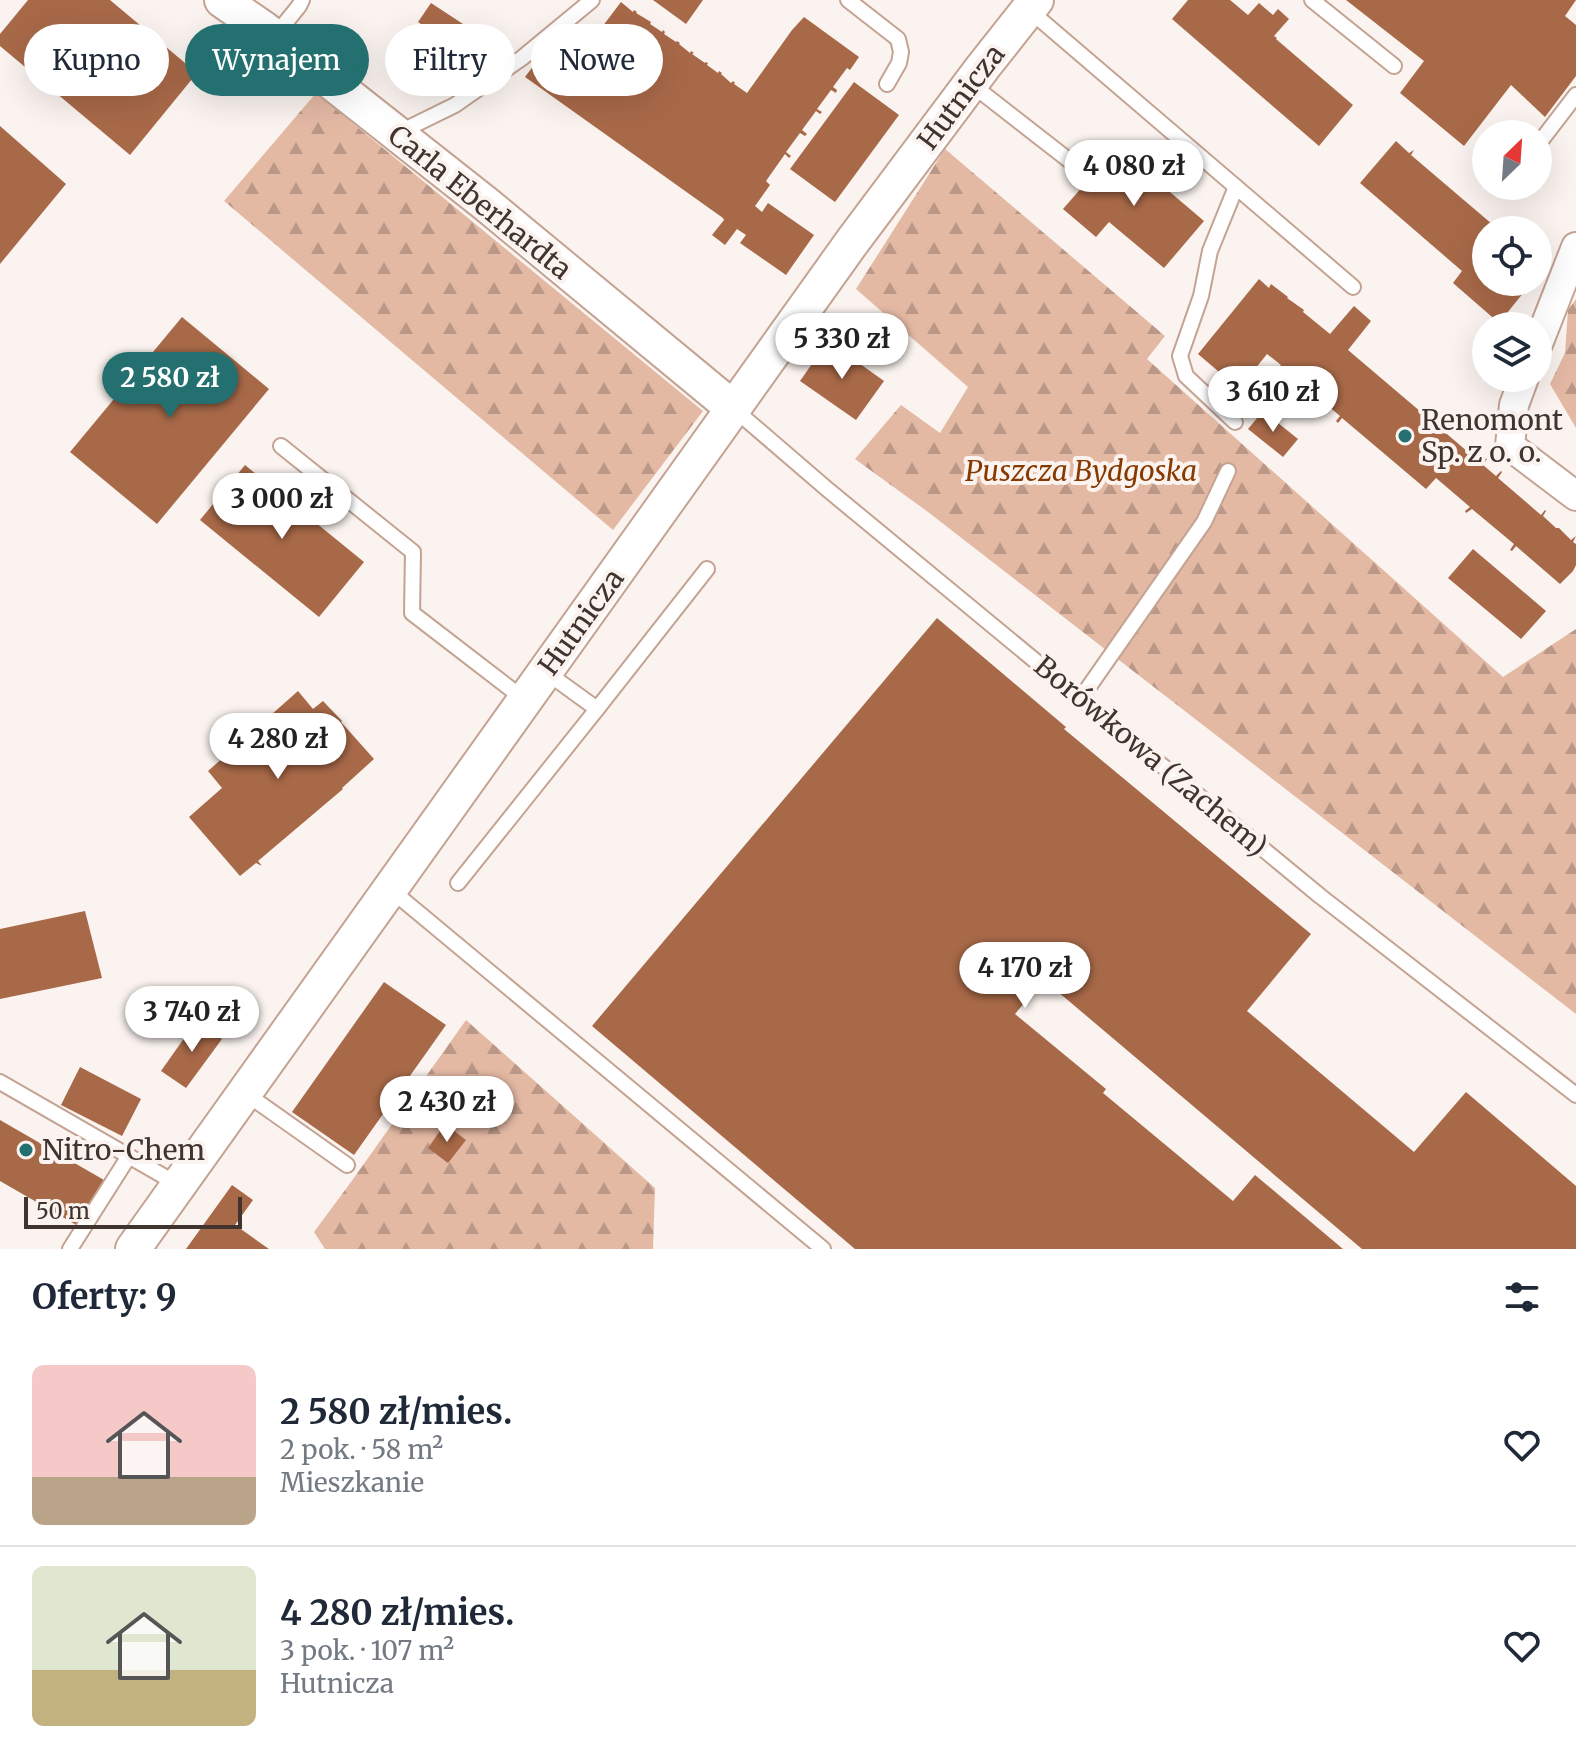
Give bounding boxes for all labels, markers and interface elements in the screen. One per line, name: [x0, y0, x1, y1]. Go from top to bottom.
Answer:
chip: Kupno: [24, 24, 169, 96]
chip: Wynajem: [185, 24, 369, 96]
chip: Filtry: [385, 24, 515, 96]
chip: Nowe: [531, 24, 663, 96]
street label: Hutnicza: [910, 37, 1012, 157]
street label: Carla Eberhardta: [381, 117, 579, 287]
north arrow: [1472, 120, 1552, 200]
map controls: [1472, 120, 1552, 392]
pin: 4 080 zł: [1051, 140, 1217, 208]
text: 4 080 zł: [1082, 149, 1186, 182]
button: locate: [1472, 216, 1552, 296]
button: layers: [1472, 312, 1552, 392]
pin: 5 330 zł: [759, 313, 925, 381]
text: 5 330 zł: [793, 322, 891, 355]
pin: 2 580 zł: [87, 352, 253, 420]
text: 2 580 zł: [120, 361, 220, 394]
pin: 3 610 zł: [1190, 366, 1356, 434]
text: 3 610 zł: [1226, 375, 1320, 408]
place label: Renomont Sp. z o. o.: [1421, 402, 1563, 470]
marker: Renomont Sp. z o. o.: [1396, 427, 1414, 445]
park label: Puszcza Bydgoska: [965, 453, 1197, 489]
pin: 3 000 zł: [199, 473, 365, 541]
text: 3 000 zł: [230, 482, 334, 515]
street label: Hutnicza: [530, 562, 632, 682]
street label: Borówkowa (Zachem): [1027, 648, 1275, 864]
pin: 4 280 zł: [195, 713, 361, 781]
text: 4 280 zł: [227, 722, 329, 755]
pin: 4 170 zł: [942, 942, 1108, 1010]
text: 4 170 zł: [977, 951, 1073, 984]
pin: 3 740 zł: [109, 986, 275, 1054]
text: 3 740 zł: [143, 995, 241, 1028]
pin: 2 430 zł: [364, 1076, 530, 1144]
text: 2 430 zł: [398, 1085, 496, 1118]
place label: Nitro-Chem: [42, 1132, 205, 1168]
marker: Nitro-Chem: [17, 1141, 35, 1159]
scale bar: [24, 1193, 242, 1229]
text: 50 m: [36, 1197, 90, 1225]
icon: filters: [1500, 1275, 1544, 1319]
text: Oferty: 9: [32, 1276, 177, 1318]
text: 2 580 zł/mies.: [280, 1391, 512, 1433]
icon: home: [96, 1397, 192, 1493]
icon: heart: [1500, 1423, 1544, 1467]
text: 2 pok. · 58 m²: [280, 1433, 443, 1466]
text: Mieszkanie: [280, 1466, 424, 1499]
text: 4 280 zł/mies.: [280, 1592, 514, 1634]
icon: home: [96, 1598, 192, 1694]
icon: heart: [1500, 1624, 1544, 1668]
text: 3 pok. · 107 m²: [280, 1634, 454, 1667]
text: Hutnicza: [280, 1667, 394, 1700]

